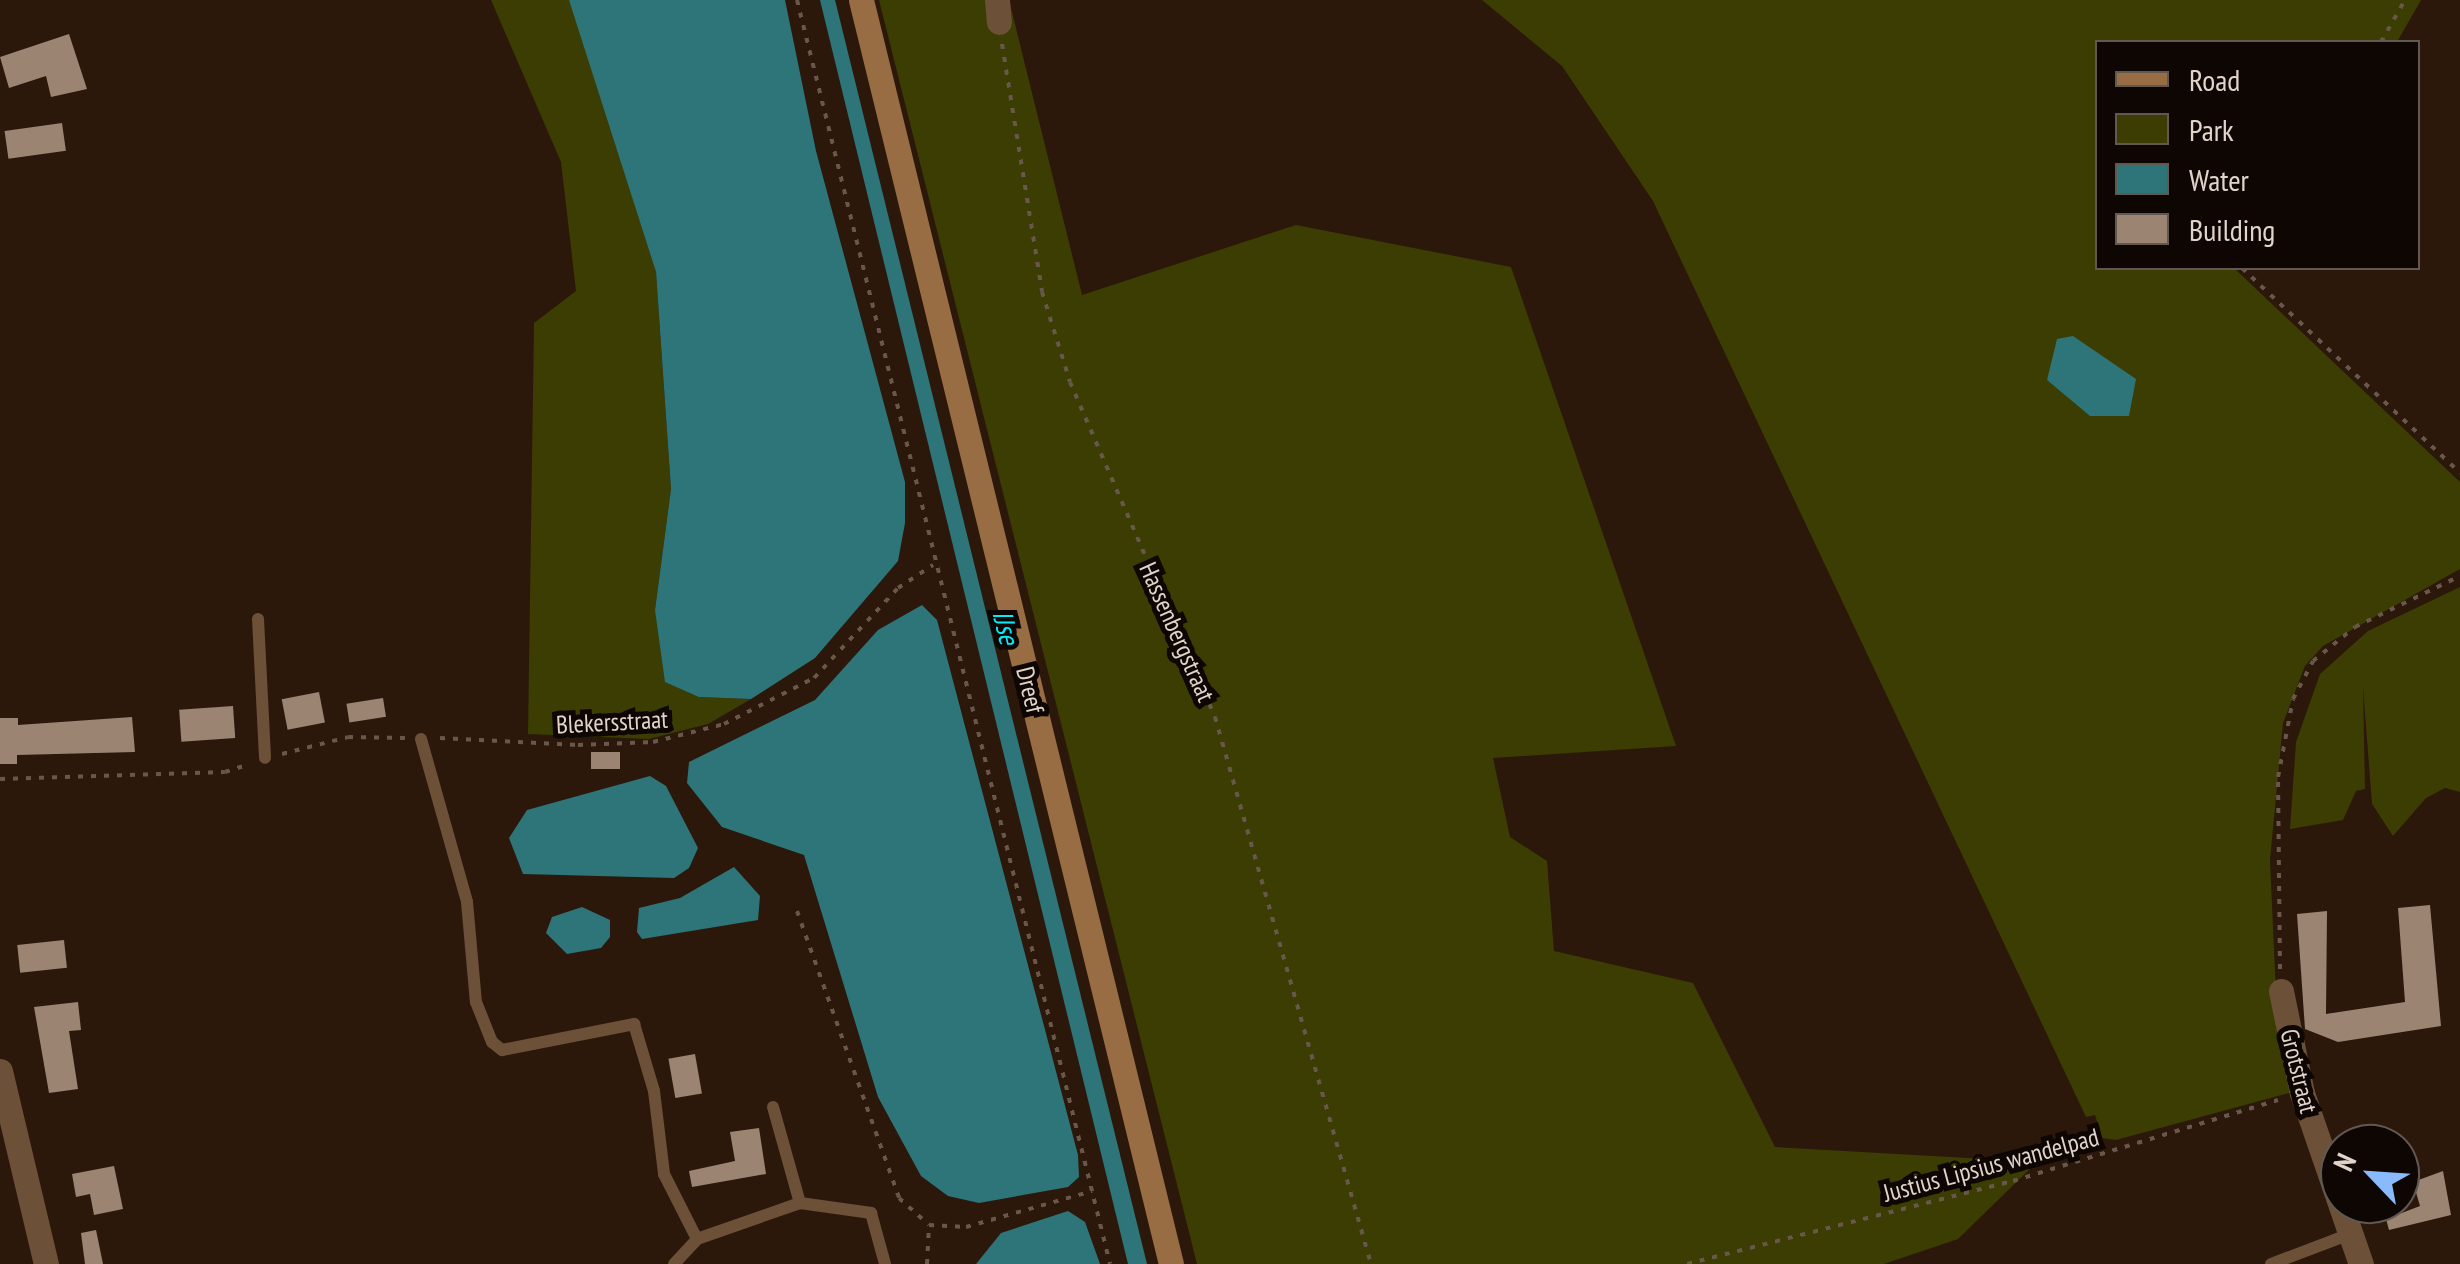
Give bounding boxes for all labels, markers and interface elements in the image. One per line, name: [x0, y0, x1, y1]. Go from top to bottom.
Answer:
legend: [2095, 40, 2420, 270]
text: Road: [2189, 60, 2240, 99]
text: Park: [2189, 110, 2234, 149]
text: Water: [2189, 160, 2249, 199]
text: Building: [2189, 210, 2275, 249]
street label: Hassenbergstraat: [1133, 558, 1221, 706]
water label: IJse: [986, 606, 1026, 648]
street label: Dreef: [1010, 664, 1050, 716]
street label: Blekersstraat: [555, 704, 669, 740]
street label: Grotstraat: [2274, 1026, 2324, 1116]
street label: Justius Lipsius wandelpad: [1880, 1122, 2102, 1208]
north arrow: [2320, 1124, 2420, 1224]
text: N: [2324, 1147, 2364, 1177]

